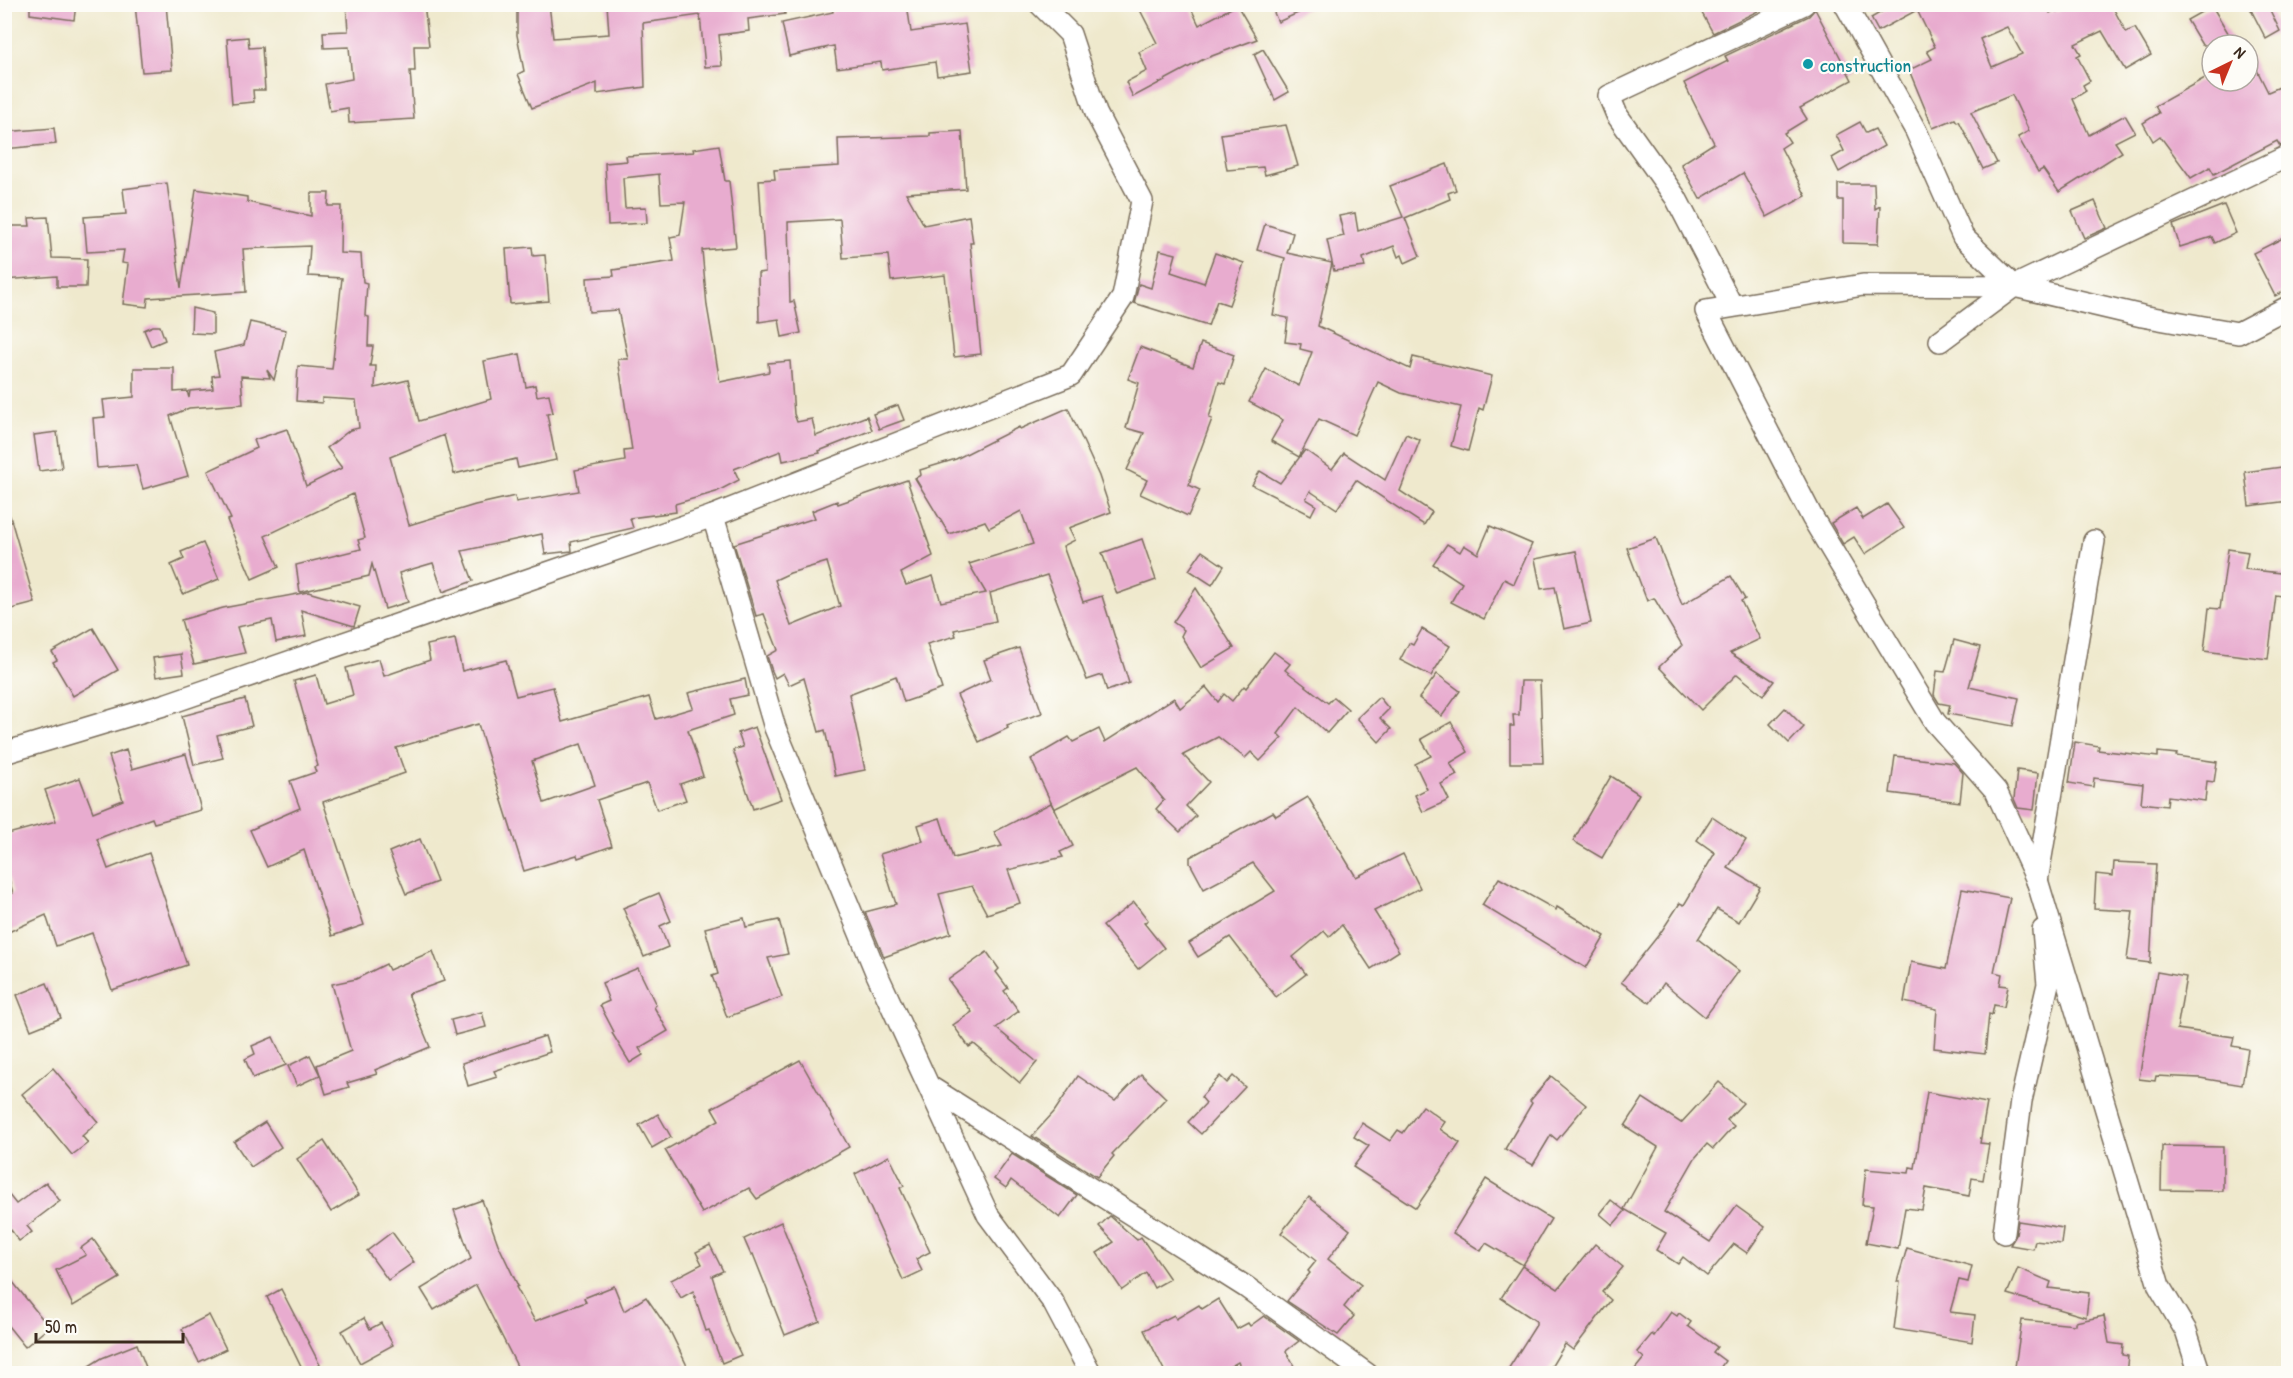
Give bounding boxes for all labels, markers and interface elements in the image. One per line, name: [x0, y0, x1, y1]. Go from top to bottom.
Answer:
north arrow: [2200, 33, 2260, 93]
text: N: [2230, 41, 2251, 63]
place label: construction: [1820, 51, 1911, 78]
marker: construction: [1801, 57, 1815, 71]
scale bar: [36, 1306, 183, 1344]
text: 50 m: [45, 1314, 77, 1339]

